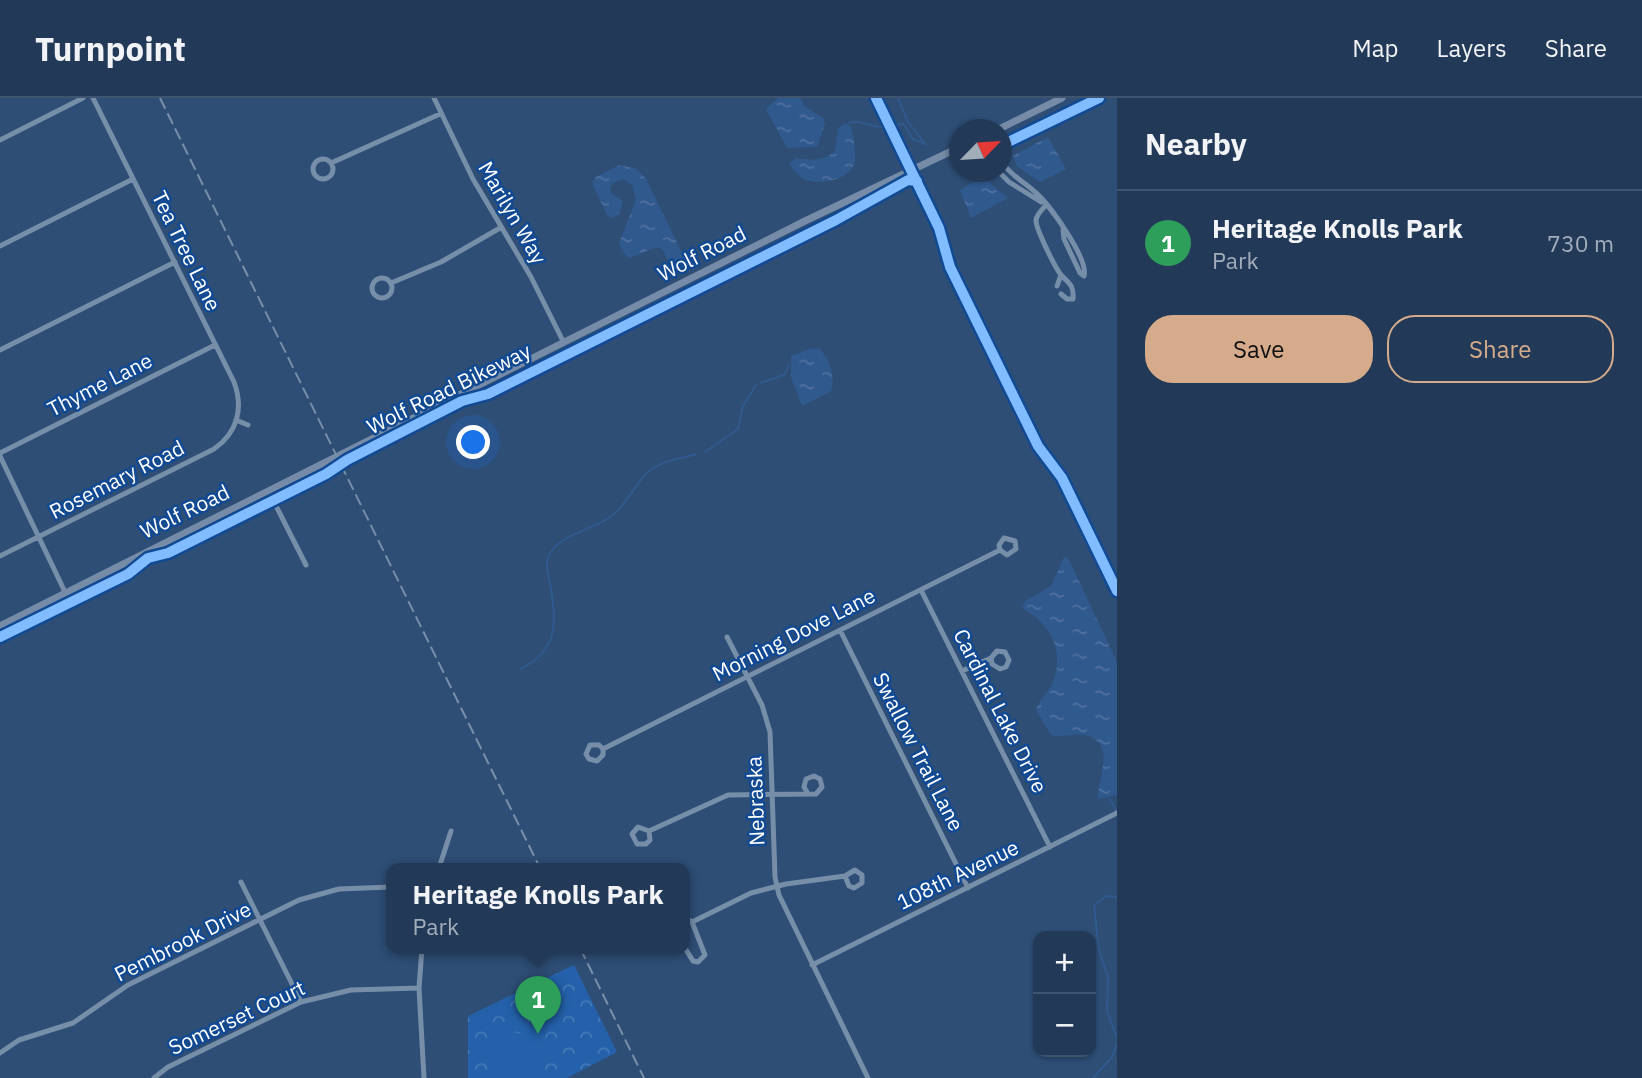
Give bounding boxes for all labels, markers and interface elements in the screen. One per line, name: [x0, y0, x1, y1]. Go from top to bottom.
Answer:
text: Turnpoint: [35, 27, 186, 70]
text: Map: [1352, 32, 1399, 64]
text: Layers: [1437, 32, 1507, 64]
text: Share: [1545, 32, 1607, 64]
north arrow: [949, 119, 1012, 182]
text: Nearby: [1145, 124, 1247, 163]
street label: Marilyn Way: [472, 156, 554, 269]
street label: Tea Tree Lane: [146, 186, 228, 315]
text: Heritage Knolls Park: [1212, 211, 1463, 245]
street label: Wolf Road: [652, 219, 751, 287]
text: 1: [1161, 228, 1175, 258]
text: 730 m: [1547, 228, 1614, 258]
text: Park: [1212, 245, 1259, 275]
button: Save: [1145, 315, 1373, 383]
button: Share: [1387, 315, 1614, 383]
street label: Wolf Road Bikeway: [362, 336, 536, 440]
street label: Thyme Lane: [42, 346, 157, 423]
your location: [456, 425, 490, 459]
street label: Rosemary Road: [44, 433, 189, 525]
street label: Wolf Road: [135, 477, 234, 545]
street label: Morning Dove Lane: [707, 581, 880, 687]
street label: Cardinal Lake Drive: [947, 624, 1054, 797]
street label: Swallow Trail Lane: [867, 667, 971, 836]
street label: Nebraska: [739, 756, 771, 846]
street label: 108th Avenue: [892, 833, 1023, 916]
popup: [386, 863, 690, 954]
text: Heritage Knolls Park: [413, 877, 663, 911]
street label: Pembrook Drive: [109, 895, 256, 988]
text: Park: [413, 911, 459, 941]
map controls: [1033, 931, 1096, 1057]
button: +: [1033, 931, 1096, 994]
street label: Somerset Court: [164, 973, 309, 1061]
pin: 1: [515, 976, 561, 1034]
button: −: [1033, 994, 1096, 1057]

